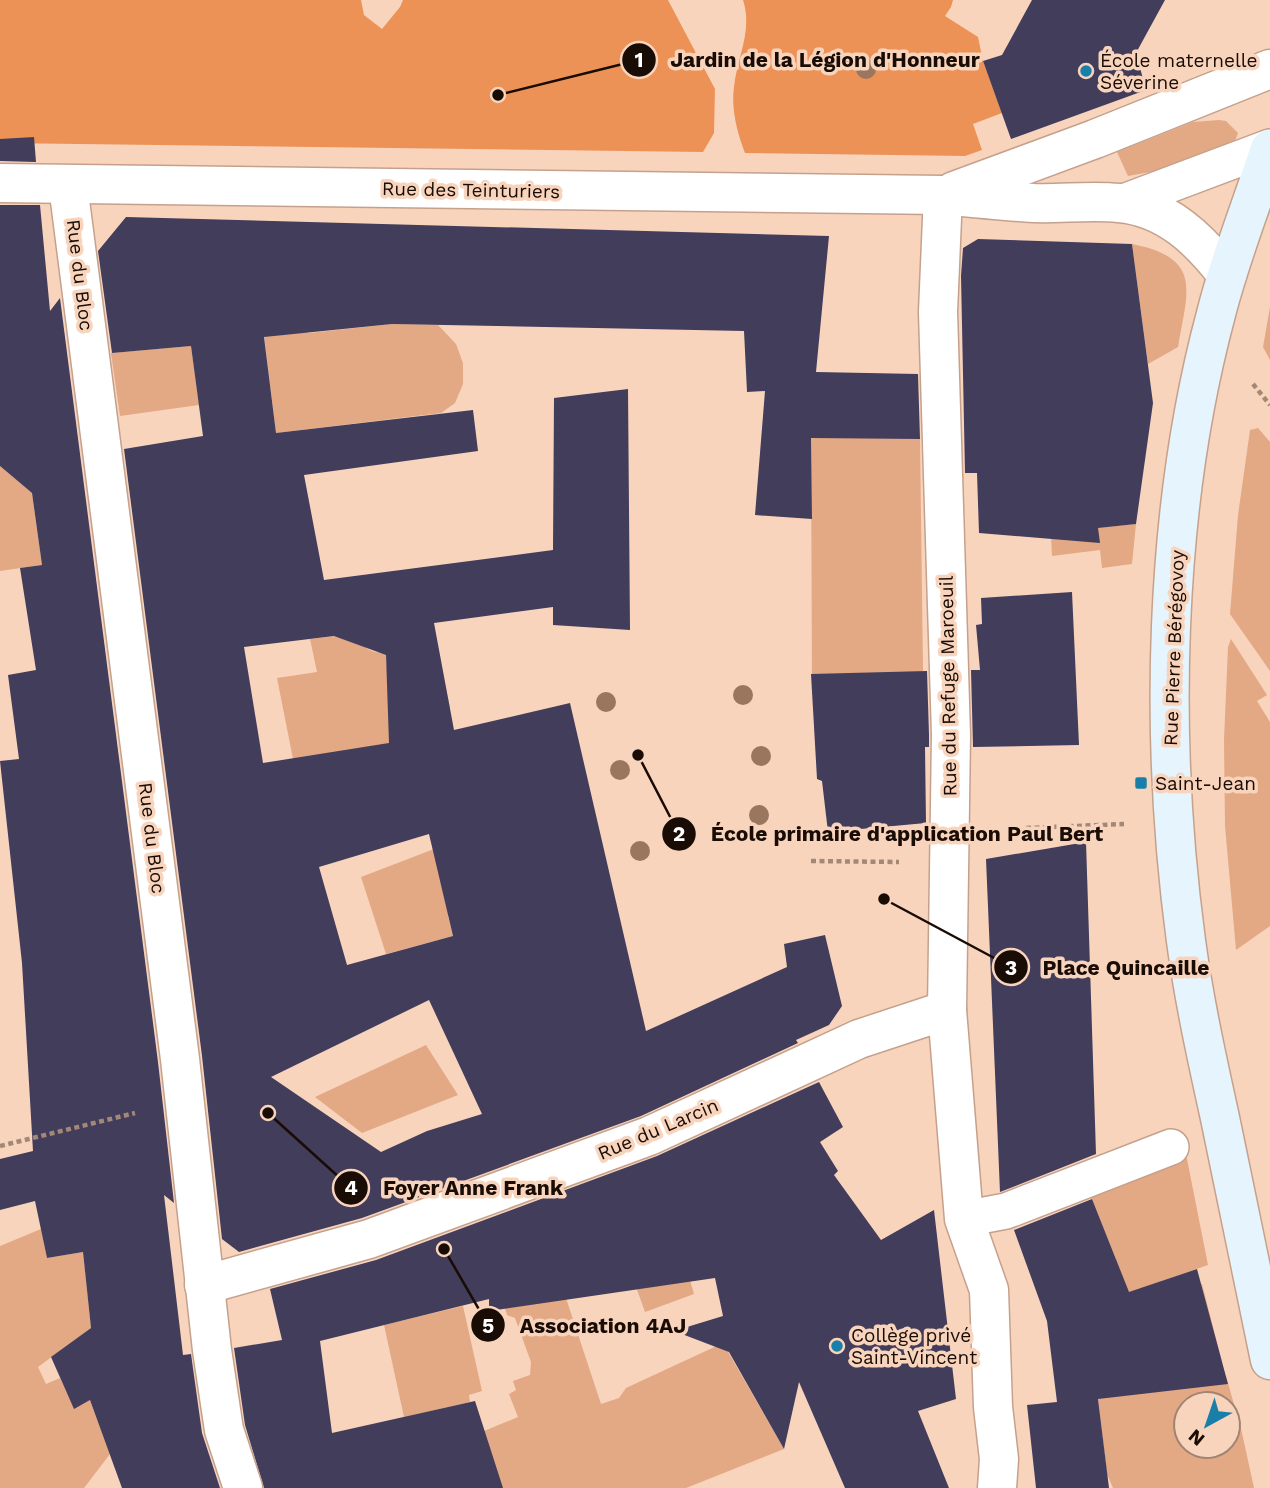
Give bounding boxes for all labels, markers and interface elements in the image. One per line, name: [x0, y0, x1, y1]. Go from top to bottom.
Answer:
callout: Jardin de la Légion d'Honneur: [622, 39, 994, 81]
text: 1: [634, 47, 644, 72]
text: Jardin de la Légion d'Honneur: [670, 47, 980, 72]
place label: École maternelle Séverine: [1100, 49, 1258, 94]
marker: École maternelle Séverine: [1078, 63, 1094, 79]
street label: Rue des Teinturiers: [382, 177, 560, 203]
street label: Rue du Bloc: [62, 218, 98, 332]
street label: Rue Pierre Bérégovoy: [1159, 550, 1189, 746]
street label: Rue du Refuge Maroeuil: [935, 575, 961, 797]
place label: Saint-Jean: [1155, 772, 1256, 795]
marker: Saint-Jean: [1133, 775, 1149, 791]
street label: Rue du Bloc: [134, 781, 170, 895]
callout: École primaire d'application Paul Bert: [662, 813, 1117, 855]
text: 2: [673, 821, 685, 846]
text: École primaire d'application Paul Bert: [711, 821, 1103, 846]
callout: Place Quincaille: [994, 946, 1224, 988]
text: 3: [1005, 955, 1017, 980]
text: Place Quincaille: [1043, 955, 1209, 980]
street label: Rue du Larcin: [594, 1093, 722, 1165]
callout: Foyer Anne Frank: [333, 1167, 577, 1209]
text: 4: [344, 1175, 358, 1200]
text: Foyer Anne Frank: [383, 1175, 564, 1200]
callout: Association 4AJ: [471, 1304, 700, 1346]
text: 5: [482, 1313, 494, 1338]
text: Association 4AJ: [520, 1313, 686, 1338]
place label: Collège privé Saint-Vincent: [851, 1324, 977, 1369]
marker: Collège privé Saint-Vincent: [829, 1338, 845, 1354]
north arrow: [1172, 1390, 1242, 1460]
text: N: [1184, 1424, 1209, 1451]

